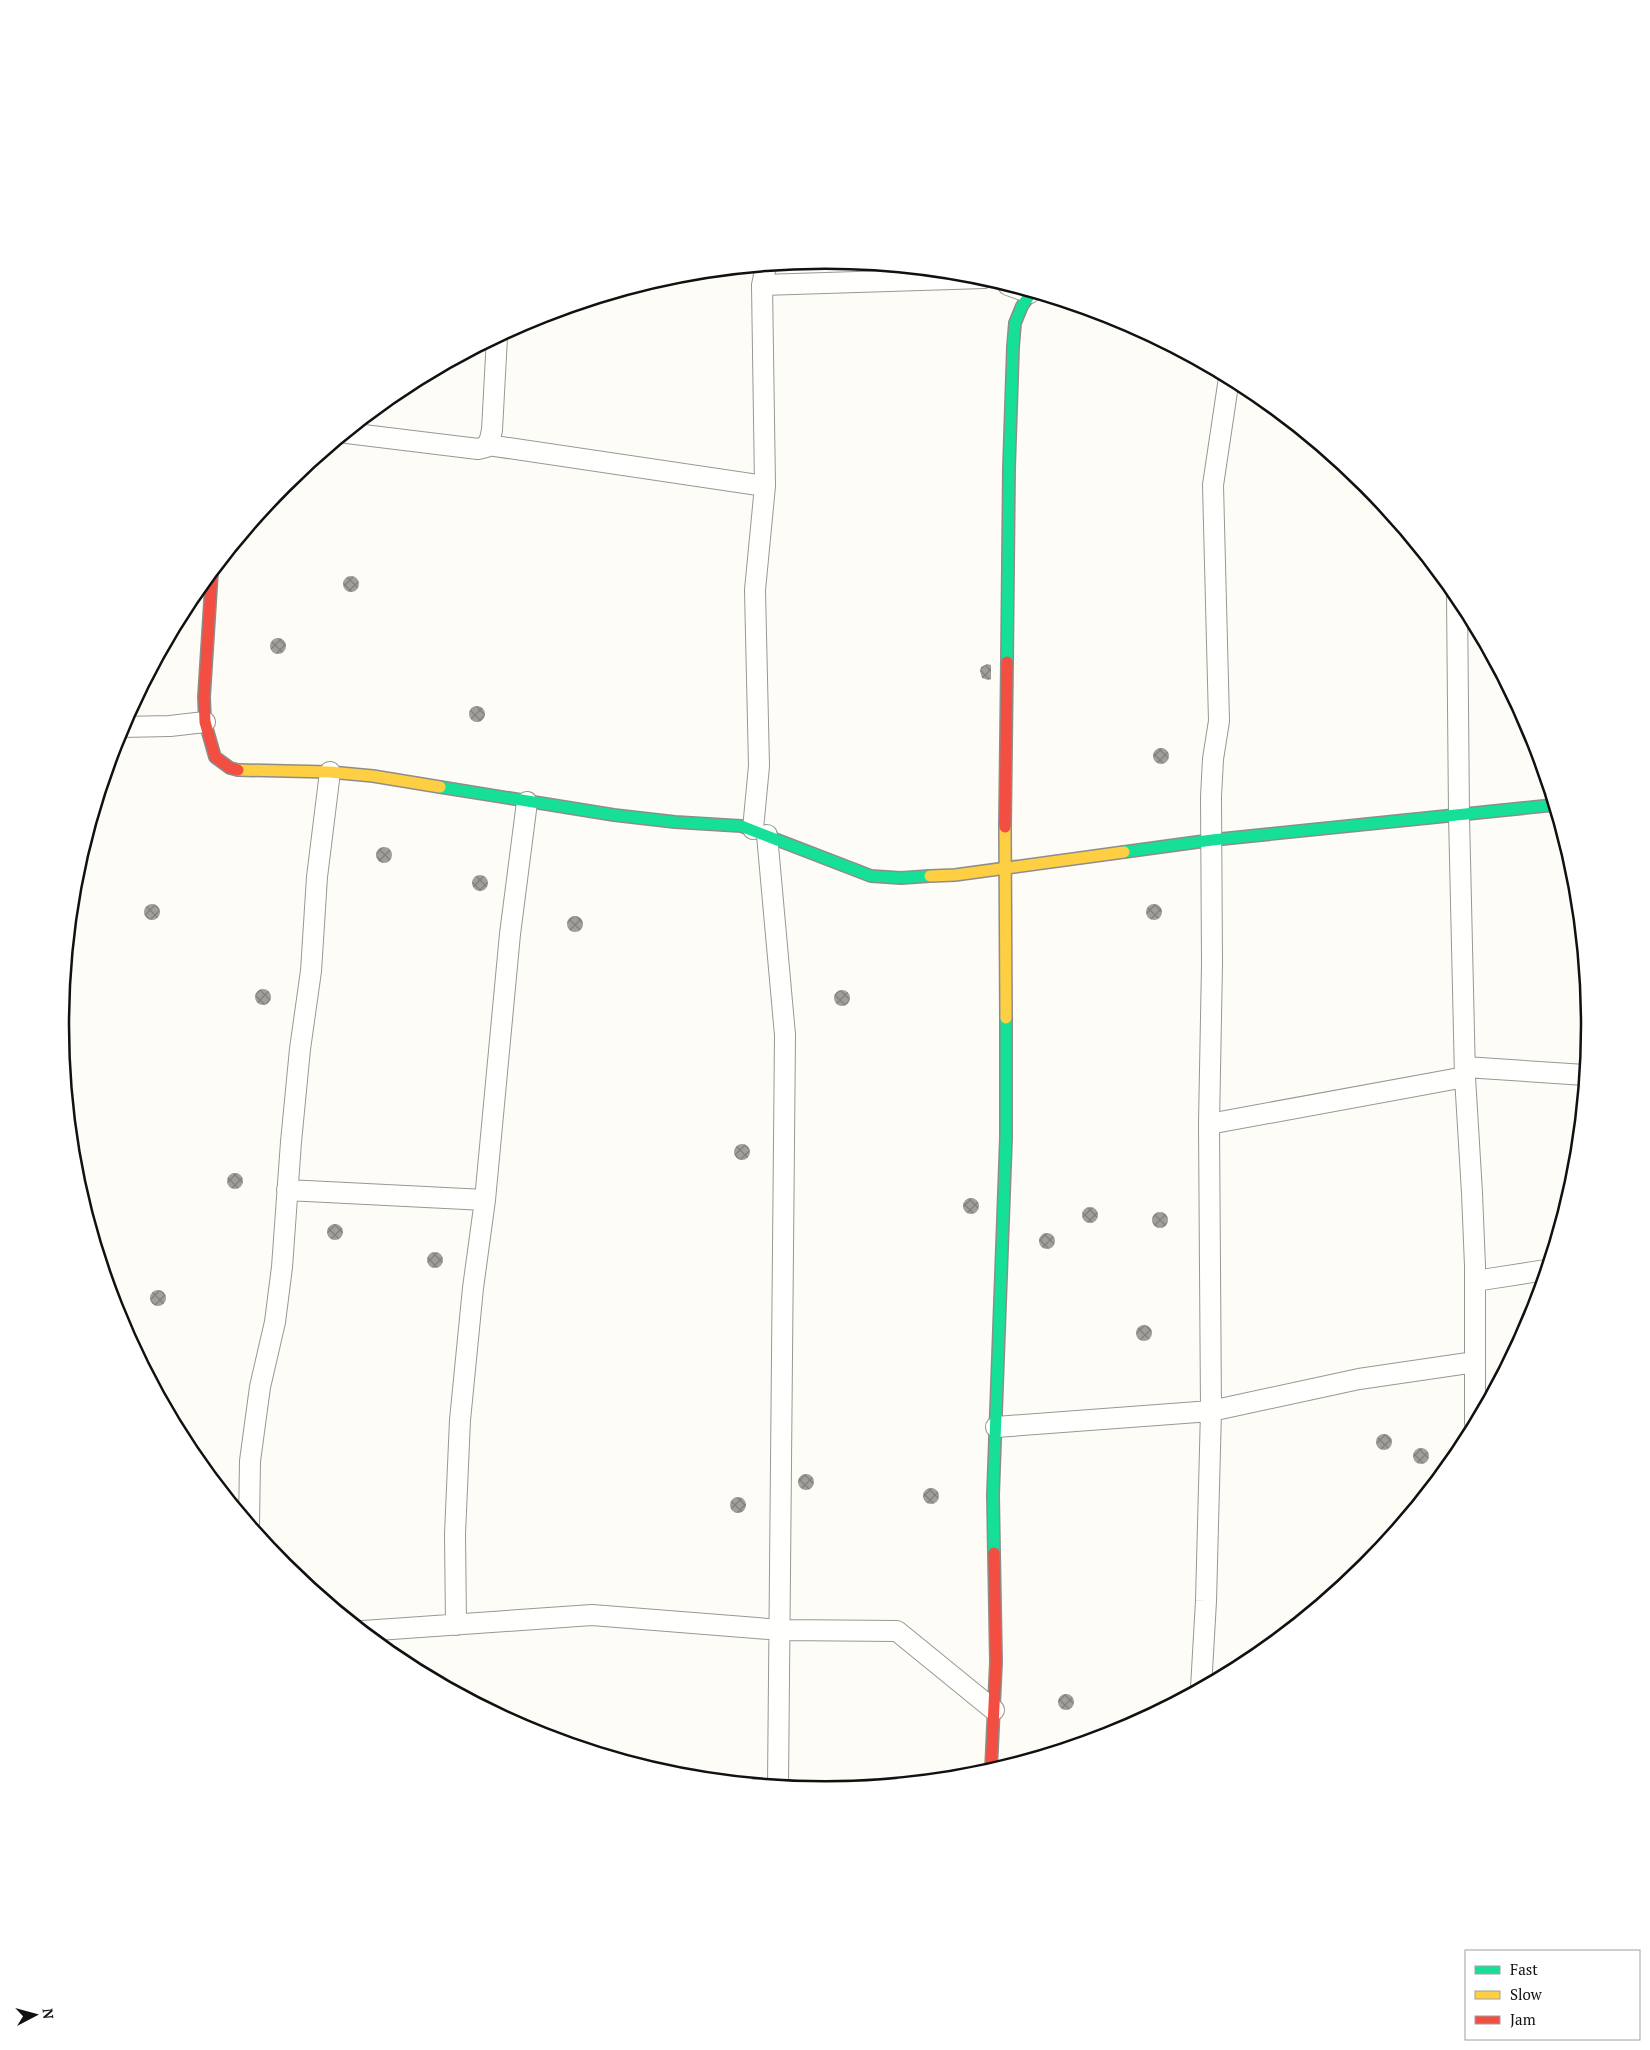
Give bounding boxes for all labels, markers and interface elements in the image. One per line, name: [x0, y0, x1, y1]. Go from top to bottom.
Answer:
legend: [1465, 1950, 1640, 2040]
text: Fast: [1510, 1959, 1538, 1979]
text: Slow: [1510, 1984, 1543, 2004]
north arrow: [10, 1990, 60, 2040]
text: N: [38, 2007, 58, 2020]
text: Jam: [1510, 2009, 1536, 2029]

